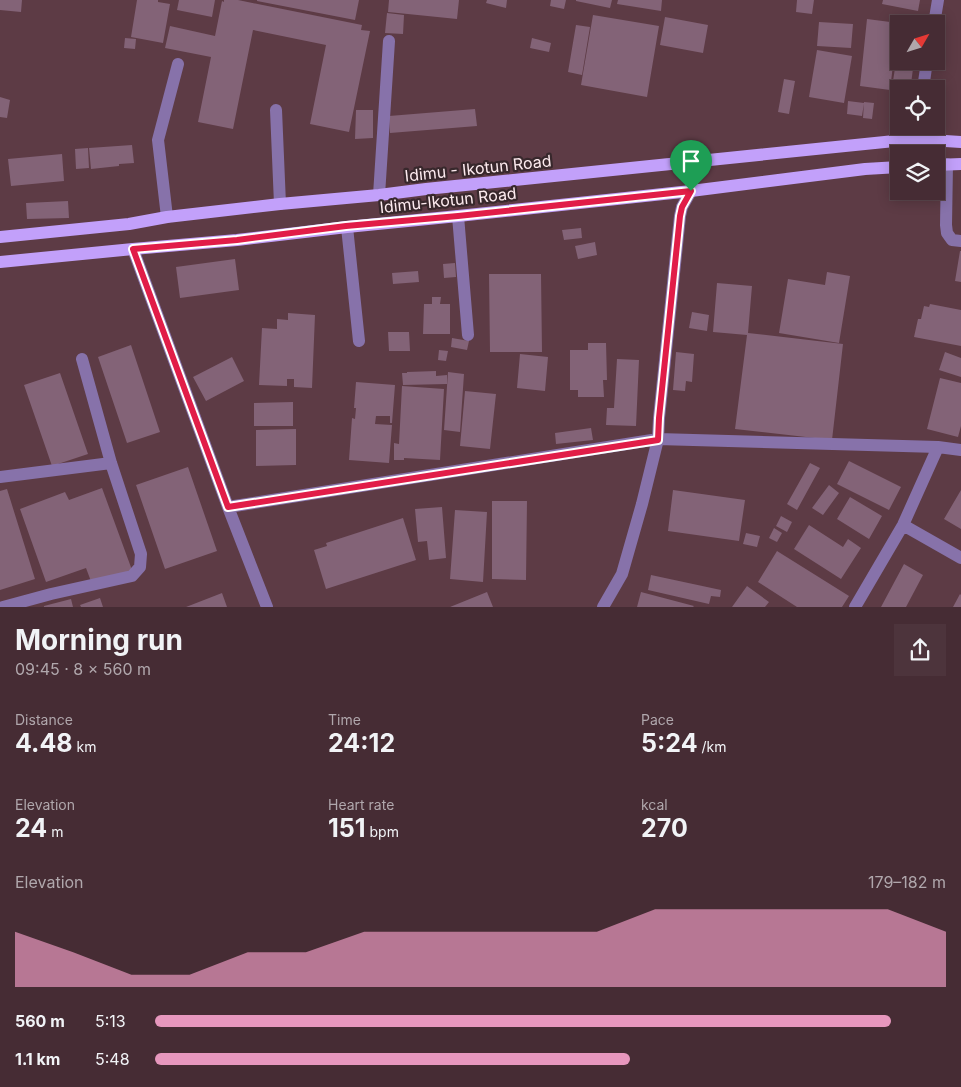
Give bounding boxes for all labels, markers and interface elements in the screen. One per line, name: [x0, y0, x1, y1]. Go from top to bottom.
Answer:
north arrow: [890, 15, 945, 70]
map controls: [890, 15, 945, 200]
button: locate: [890, 80, 945, 135]
pin: [670, 140, 712, 191]
button: layers: [890, 145, 945, 200]
icon: arrive: [677, 147, 705, 175]
street label: Idimu - Ikotun Road: [404, 150, 552, 186]
street label: Idimu-Ikotun Road: [378, 183, 518, 217]
text: Morning run: [15, 623, 183, 657]
button: share: [894, 624, 946, 676]
text: 09:45 · 8 × 560 m: [15, 659, 151, 679]
text: Distance: [15, 711, 73, 728]
text: Time: [328, 711, 361, 728]
text: Pace: [641, 711, 674, 728]
text: 4.48: [15, 728, 73, 758]
text: 24:12: [328, 728, 395, 758]
text: 5:24: [641, 728, 698, 758]
text: km: [73, 738, 96, 755]
text: /km: [698, 738, 727, 755]
text: Elevation: [15, 796, 75, 813]
text: Heart rate: [328, 796, 394, 813]
text: kcal: [641, 796, 668, 813]
text: 24: [15, 813, 47, 843]
text: 151: [328, 813, 366, 843]
text: 270: [641, 813, 688, 843]
text: m: [47, 823, 63, 840]
text: bpm: [366, 823, 399, 840]
text: Elevation: [15, 872, 84, 892]
text: 179–182 m: [868, 872, 946, 892]
text: 560 m: [15, 1011, 65, 1031]
text: 5:13: [95, 1011, 126, 1031]
text: 1.1 km: [15, 1049, 60, 1069]
text: 5:48: [95, 1049, 130, 1069]

